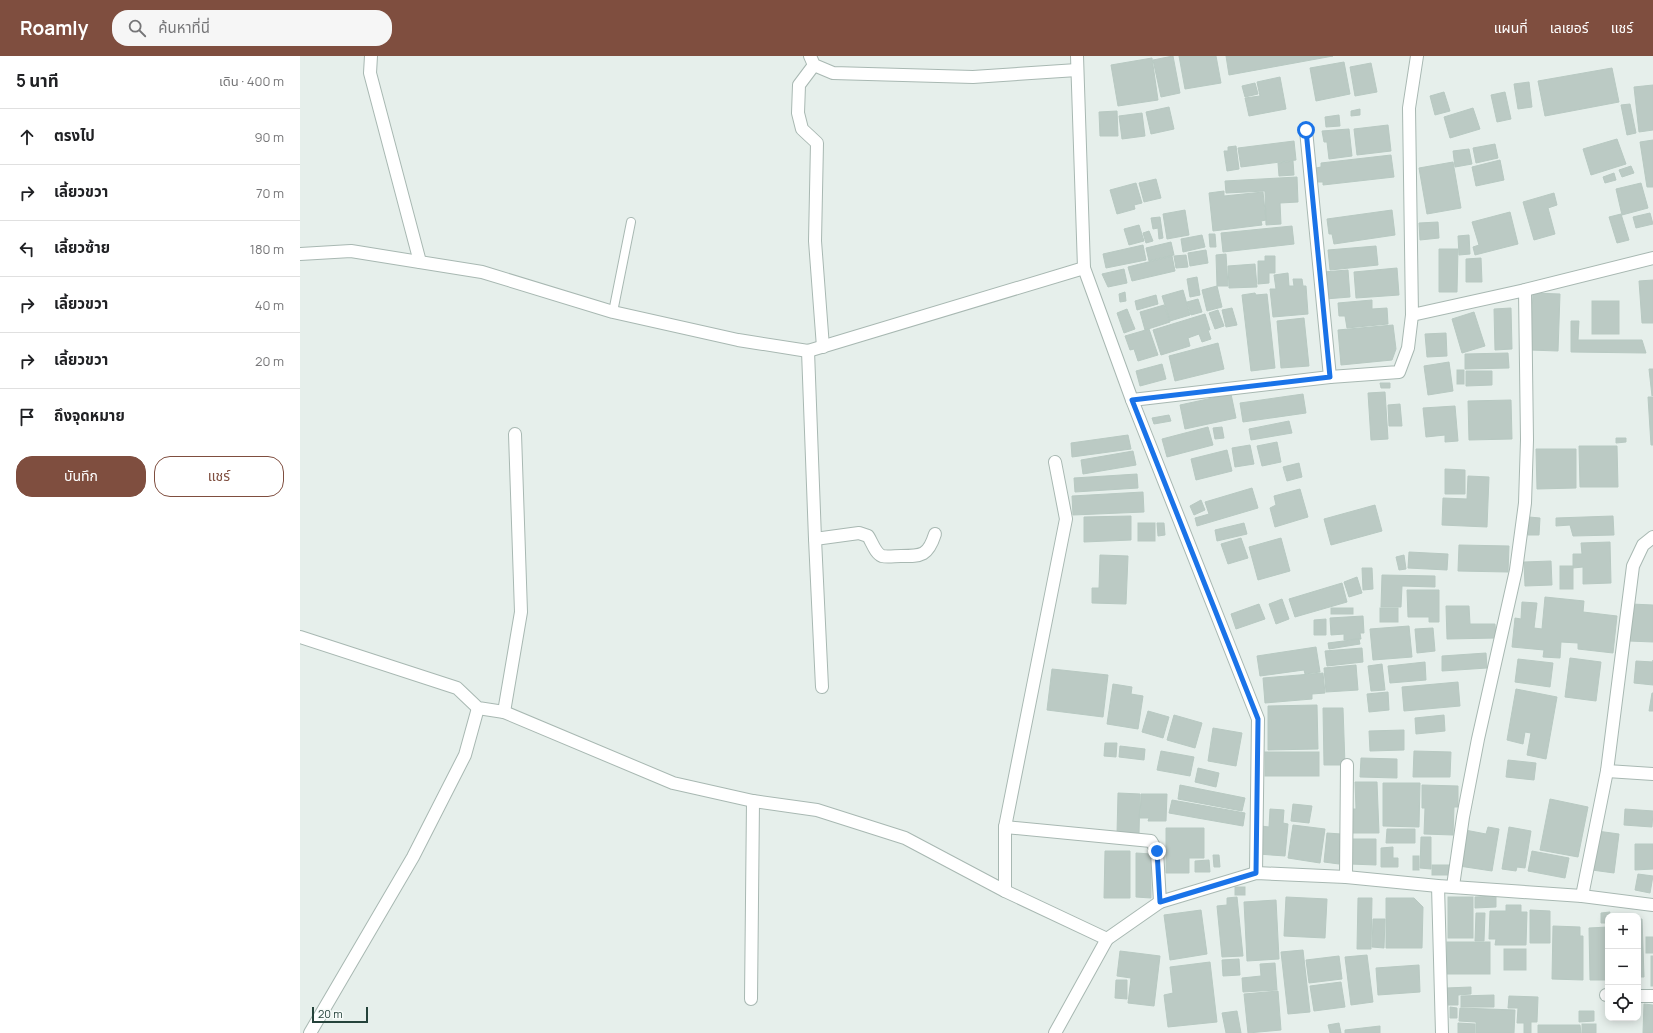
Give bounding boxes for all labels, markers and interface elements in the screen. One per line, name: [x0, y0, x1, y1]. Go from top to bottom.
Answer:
search box: [112, 10, 392, 46]
text: Roamly: [20, 15, 88, 41]
icon: search: [126, 17, 148, 39]
text: ค้นหาที่นี่: [158, 17, 210, 38]
text: แผนที่: [1494, 18, 1528, 37]
text: เลเยอร์: [1550, 18, 1589, 37]
text: แชร์: [1611, 18, 1633, 37]
text: 5 นาที: [16, 69, 59, 92]
text: เดิน · 400 m: [219, 72, 284, 90]
route start: [1297, 121, 1315, 139]
text: ตรงไป: [54, 125, 95, 146]
icon: ahead: [16, 126, 38, 148]
text: 90 m: [254, 128, 284, 146]
text: เลี้ยวขวา: [54, 181, 108, 202]
icon: right: [16, 182, 38, 204]
text: 70 m: [256, 184, 284, 202]
text: เลี้ยวซ้าย: [54, 237, 110, 258]
icon: left: [16, 238, 38, 260]
text: 180 m: [250, 240, 284, 258]
text: เลี้ยวขวา: [54, 293, 108, 314]
icon: right: [16, 294, 38, 316]
text: 40 m: [255, 296, 284, 314]
text: เลี้ยวขวา: [54, 349, 108, 370]
icon: right: [16, 350, 38, 372]
text: 20 m: [255, 352, 284, 370]
text: ถึงจุดหมาย: [54, 405, 125, 426]
icon: arrive: [16, 406, 38, 428]
button: บันทึก: [16, 456, 146, 497]
button: แชร์: [154, 456, 284, 497]
route end: [1148, 842, 1166, 860]
map controls: [1605, 913, 1641, 1021]
button: +: [1605, 913, 1641, 949]
button: −: [1605, 949, 1641, 985]
button: locate: [1605, 985, 1641, 1021]
scale bar: [312, 1005, 368, 1024]
text: 20 m: [318, 1006, 343, 1021]

